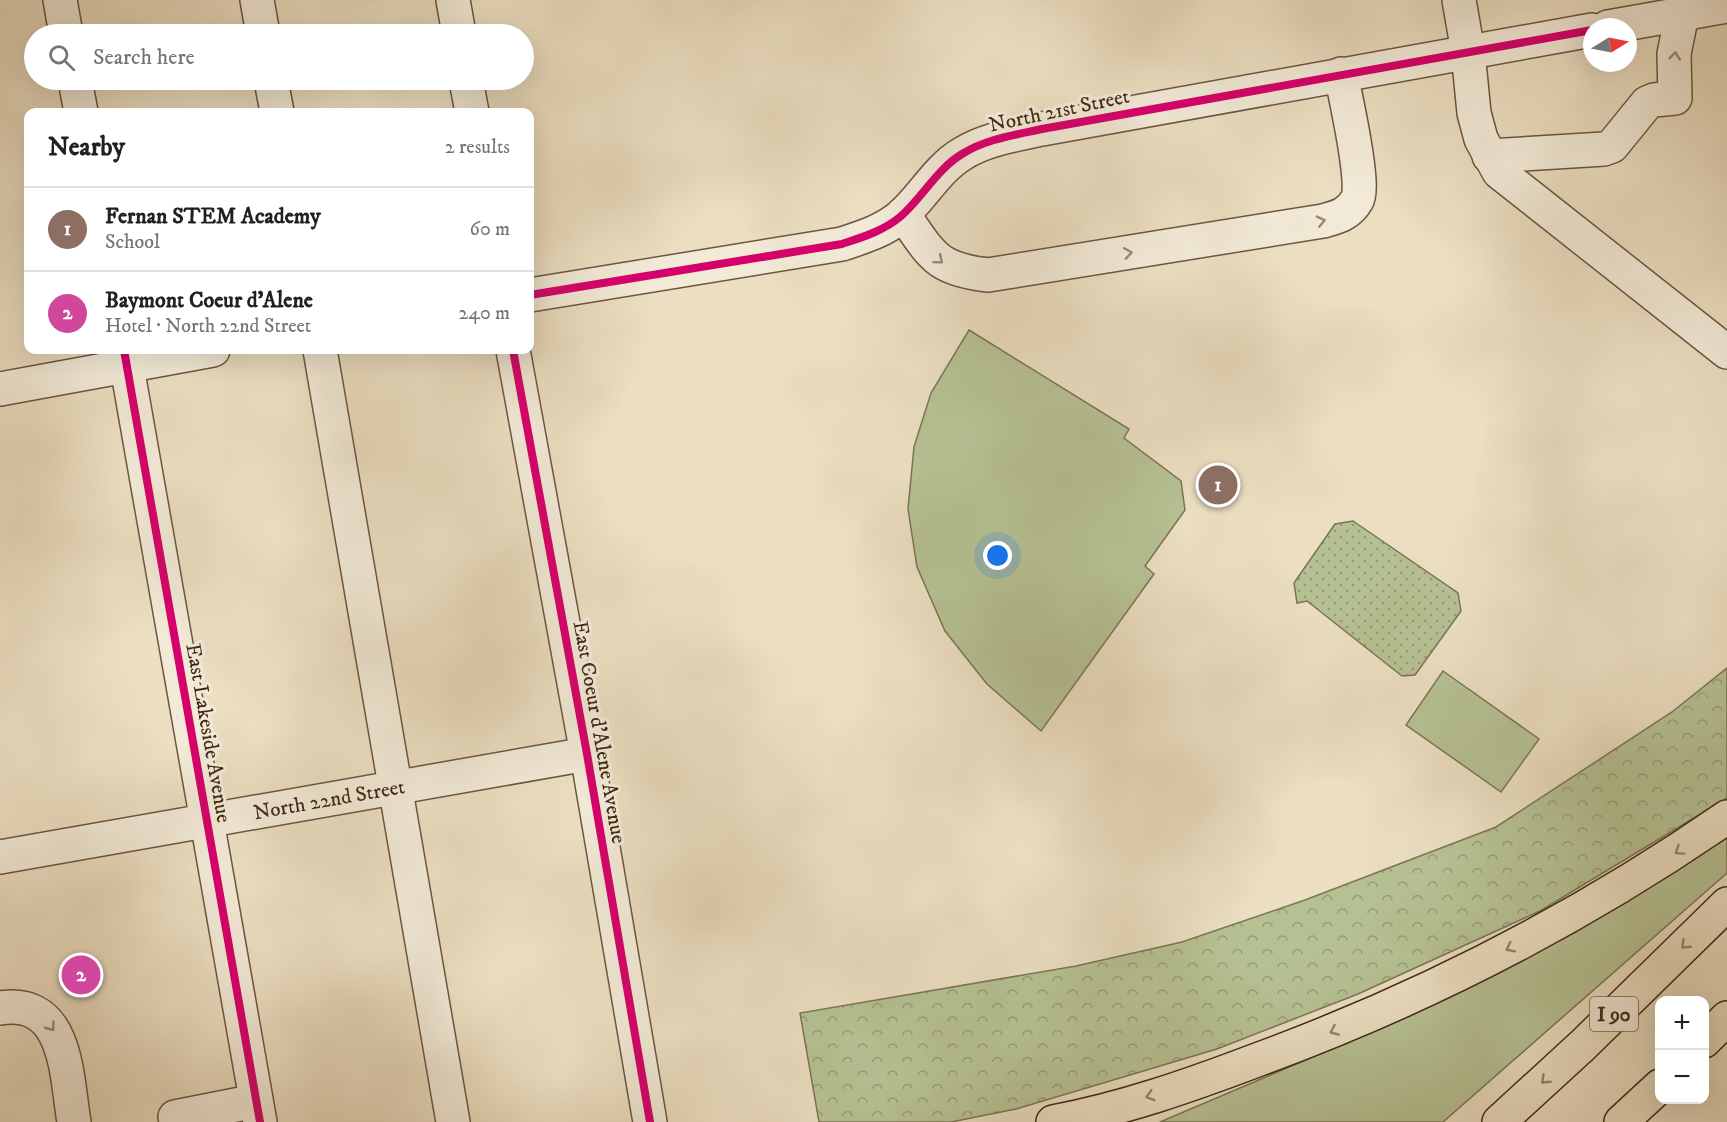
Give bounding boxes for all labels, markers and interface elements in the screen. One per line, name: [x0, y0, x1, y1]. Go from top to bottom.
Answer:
north arrow: [1583, 18, 1637, 72]
search box: [24, 24, 534, 90]
icon: search: [45, 41, 78, 74]
text: Search here: [93, 44, 195, 71]
one-way arrow: [1668, 51, 1680, 60]
street label: North 21st Street: [987, 83, 1132, 139]
text: Nearby: [48, 131, 125, 164]
text: 2 results: [445, 135, 510, 160]
text: Fernan STEM Academy: [105, 203, 321, 230]
one-way arrow: [1315, 215, 1325, 228]
text: 1: [64, 217, 71, 242]
text: 60 m: [470, 217, 510, 242]
text: School: [105, 230, 160, 255]
one-way arrow: [1124, 248, 1133, 260]
one-way arrow: [932, 252, 943, 263]
text: Baymont Coeur d'Alene: [105, 287, 313, 314]
text: 2: [63, 301, 72, 326]
text: 240 m: [459, 301, 510, 326]
text: Hotel · North 22nd Street: [105, 314, 311, 339]
pin: 1: [1198, 462, 1238, 508]
your location: [983, 541, 1012, 570]
street label: East Coeur d'Alene Avenue: [567, 619, 631, 846]
street label: East Lakeside Avenue: [179, 641, 237, 825]
street label: North 22nd Street: [251, 774, 407, 826]
one-way arrow: [1674, 843, 1685, 854]
one-way arrow: [1681, 937, 1692, 948]
one-way arrow: [1505, 940, 1516, 952]
pin: 2: [62, 952, 100, 998]
map controls: [1655, 996, 1709, 1104]
button: +: [1655, 996, 1709, 1050]
road number: I 90: [1590, 997, 1638, 1031]
one-way arrow: [44, 1021, 55, 1032]
one-way arrow: [1329, 1024, 1340, 1036]
button: −: [1655, 1050, 1709, 1104]
one-way arrow: [1541, 1073, 1551, 1084]
one-way arrow: [1145, 1089, 1156, 1101]

